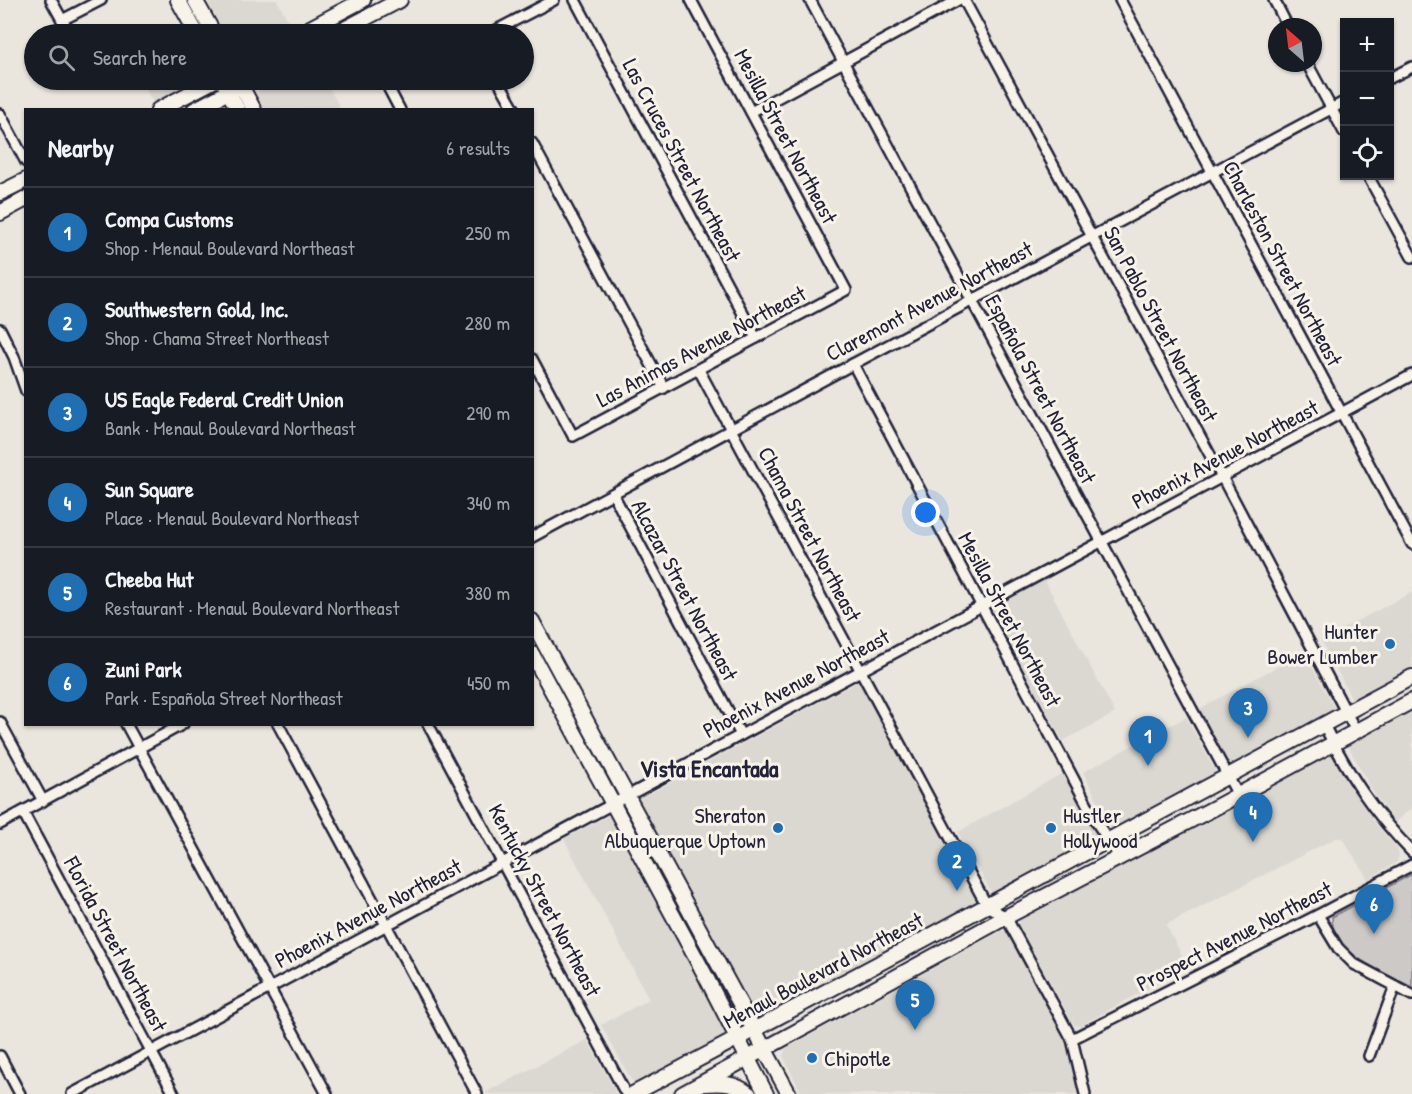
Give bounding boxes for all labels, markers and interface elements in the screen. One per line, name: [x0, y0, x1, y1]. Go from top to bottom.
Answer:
north arrow: [1268, 18, 1322, 72]
map controls: [1340, 18, 1394, 180]
button: +: [1340, 18, 1394, 72]
search box: [24, 24, 534, 90]
icon: search: [45, 41, 78, 74]
text: Search here: [93, 42, 187, 72]
street label: Mesilla Street Northeast: [727, 43, 845, 229]
street label: Las Cruces Street Northeast: [616, 53, 749, 267]
button: −: [1340, 72, 1394, 126]
button: locate: [1340, 126, 1394, 180]
text: Nearby: [48, 130, 114, 165]
text: 6 results: [446, 134, 510, 161]
street label: Charleston Street Northeast: [1216, 155, 1350, 371]
text: Compa Customs: [105, 204, 233, 234]
text: 1: [64, 219, 71, 246]
text: 250 m: [465, 219, 510, 246]
street label: San Pablo Street Northeast: [1097, 221, 1225, 427]
text: Shop · Menaul Boulevard Northeast: [105, 234, 355, 261]
street label: Claremont Avenue Northeast: [820, 234, 1038, 368]
street label: Las Animas Avenue Northeast: [591, 278, 811, 414]
street label: Española Street Northeast: [978, 289, 1104, 489]
text: Southwestern Gold, Inc.: [105, 294, 289, 324]
text: 2: [63, 309, 72, 336]
text: 280 m: [465, 309, 510, 336]
text: Shop · Chama Street Northeast: [105, 324, 329, 351]
text: US Eagle Federal Credit Union: [105, 384, 344, 414]
street label: Phoenix Avenue Northeast: [1126, 392, 1324, 516]
text: 3: [63, 399, 72, 426]
text: 290 m: [466, 399, 510, 426]
text: Bank · Menaul Boulevard Northeast: [105, 414, 356, 441]
street label: Chama Street Northeast: [751, 441, 869, 627]
text: Sun Square: [105, 474, 194, 504]
text: 4: [64, 489, 71, 516]
text: 340 m: [466, 489, 510, 516]
street label: Alcazar Street Northeast: [625, 494, 746, 686]
your location: [911, 498, 940, 527]
text: Place · Menaul Boulevard Northeast: [105, 504, 359, 531]
street label: Mesilla Street Northeast: [951, 526, 1069, 712]
text: Cheeba Hut: [105, 564, 193, 594]
text: 5: [63, 579, 72, 606]
text: 380 m: [465, 579, 510, 606]
text: Restaurant · Menaul Boulevard Northeast: [105, 594, 399, 621]
place label: Hunter Bower Lumber: [1267, 616, 1379, 671]
street label: Phoenix Avenue Northeast: [697, 621, 895, 745]
marker: Hunter Bower Lumber: [1383, 637, 1397, 651]
text: Zuni Park: [105, 654, 182, 684]
text: 6: [64, 669, 71, 696]
text: 450 m: [467, 669, 510, 696]
text: Park · Española Street Northeast: [105, 684, 343, 711]
pin: 3: [1228, 688, 1268, 738]
pin: 1: [1128, 716, 1168, 766]
district label: Vista Encantada: [640, 752, 779, 784]
pin: 4: [1234, 792, 1272, 842]
street label: Kentucky Street Northeast: [481, 798, 609, 1002]
place label: Sheraton Albuquerque Uptown: [604, 800, 766, 855]
place label: Hustler Hollywood: [1063, 800, 1138, 855]
marker: Sheraton Albuquerque Uptown: [771, 821, 785, 835]
marker: Hustler Hollywood: [1044, 821, 1058, 835]
pin: 2: [938, 842, 976, 891]
street label: Florida Street Northeast: [57, 850, 175, 1037]
street label: Phoenix Avenue Northeast: [269, 851, 467, 975]
street label: Prospect Avenue Northeast: [1131, 873, 1337, 998]
pin: 6: [1354, 884, 1394, 934]
street label: Menaul Boulevard Northeast: [718, 904, 929, 1035]
pin: 5: [896, 980, 934, 1030]
place label: Chipotle: [824, 1043, 891, 1073]
marker: Chipotle: [805, 1051, 819, 1065]

